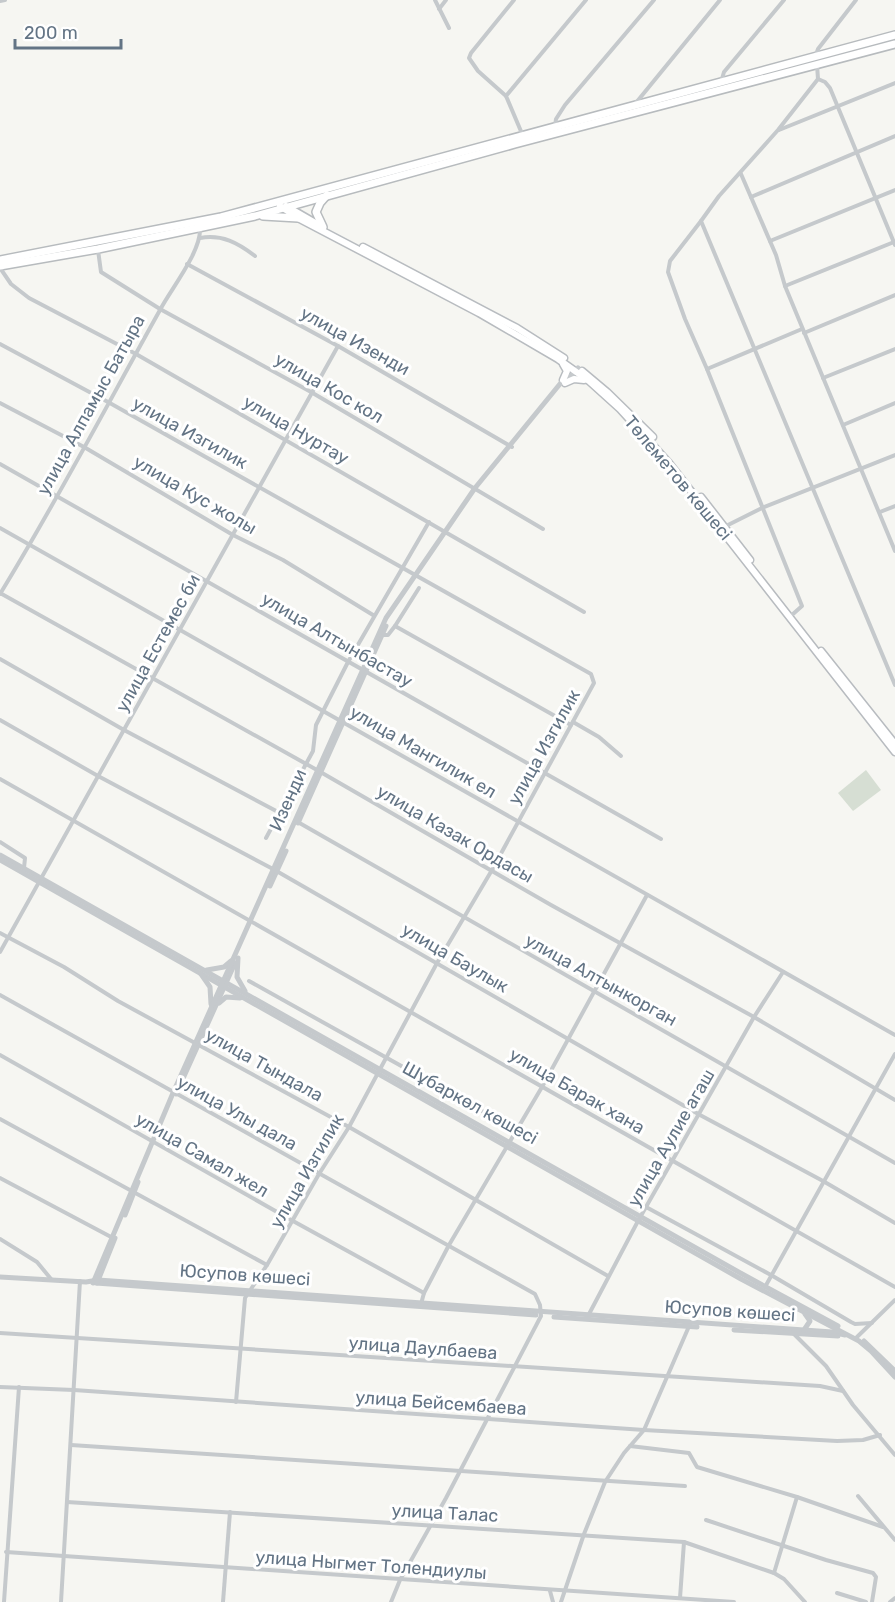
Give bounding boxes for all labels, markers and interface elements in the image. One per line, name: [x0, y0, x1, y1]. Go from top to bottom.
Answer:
scale bar: [15, 12, 122, 50]
text: 200 m: [24, 22, 78, 44]
street label: улица Изенди: [297, 302, 413, 380]
street label: улица Алпамыс Батыра: [32, 311, 150, 499]
street label: улица Кос кол: [271, 348, 387, 428]
street label: улица Нуртау: [239, 391, 353, 469]
street label: улица Изгилик: [128, 392, 252, 474]
street label: Төлеметов көшесі: [619, 411, 737, 545]
street label: улица Кус жолы: [130, 451, 260, 539]
street label: улица Естемес би: [111, 570, 205, 716]
street label: улица Алтынбастау: [257, 588, 417, 692]
street label: улица Изгилик: [503, 685, 585, 809]
street label: улица Мангилик ел: [346, 701, 500, 803]
street label: Изенди: [265, 766, 311, 834]
street label: улица Казак Ордасы: [373, 780, 537, 888]
street label: улица Баулык: [398, 919, 513, 998]
street label: улица Алтынкорган: [521, 929, 681, 1031]
street label: улица Тындала: [201, 1024, 327, 1106]
street label: улица Барак хана: [505, 1043, 649, 1139]
street label: Шұбаркөл көшесі: [399, 1057, 541, 1149]
street label: улица Аулие агаш: [623, 1065, 719, 1211]
street label: улица Улы дала: [173, 1071, 301, 1155]
street label: улица Самал жел: [132, 1108, 272, 1202]
street label: улица Изгилик: [265, 1110, 349, 1232]
street label: Юсупов көшесі: [179, 1259, 311, 1291]
street label: Юсупов көшесі: [664, 1295, 796, 1327]
street label: улица Даулбаева: [348, 1332, 498, 1364]
street label: улица Бейсембаева: [355, 1386, 527, 1420]
street label: улица Талас: [391, 1499, 499, 1527]
street label: улица Ныгмет Толендиулы: [255, 1546, 487, 1584]

